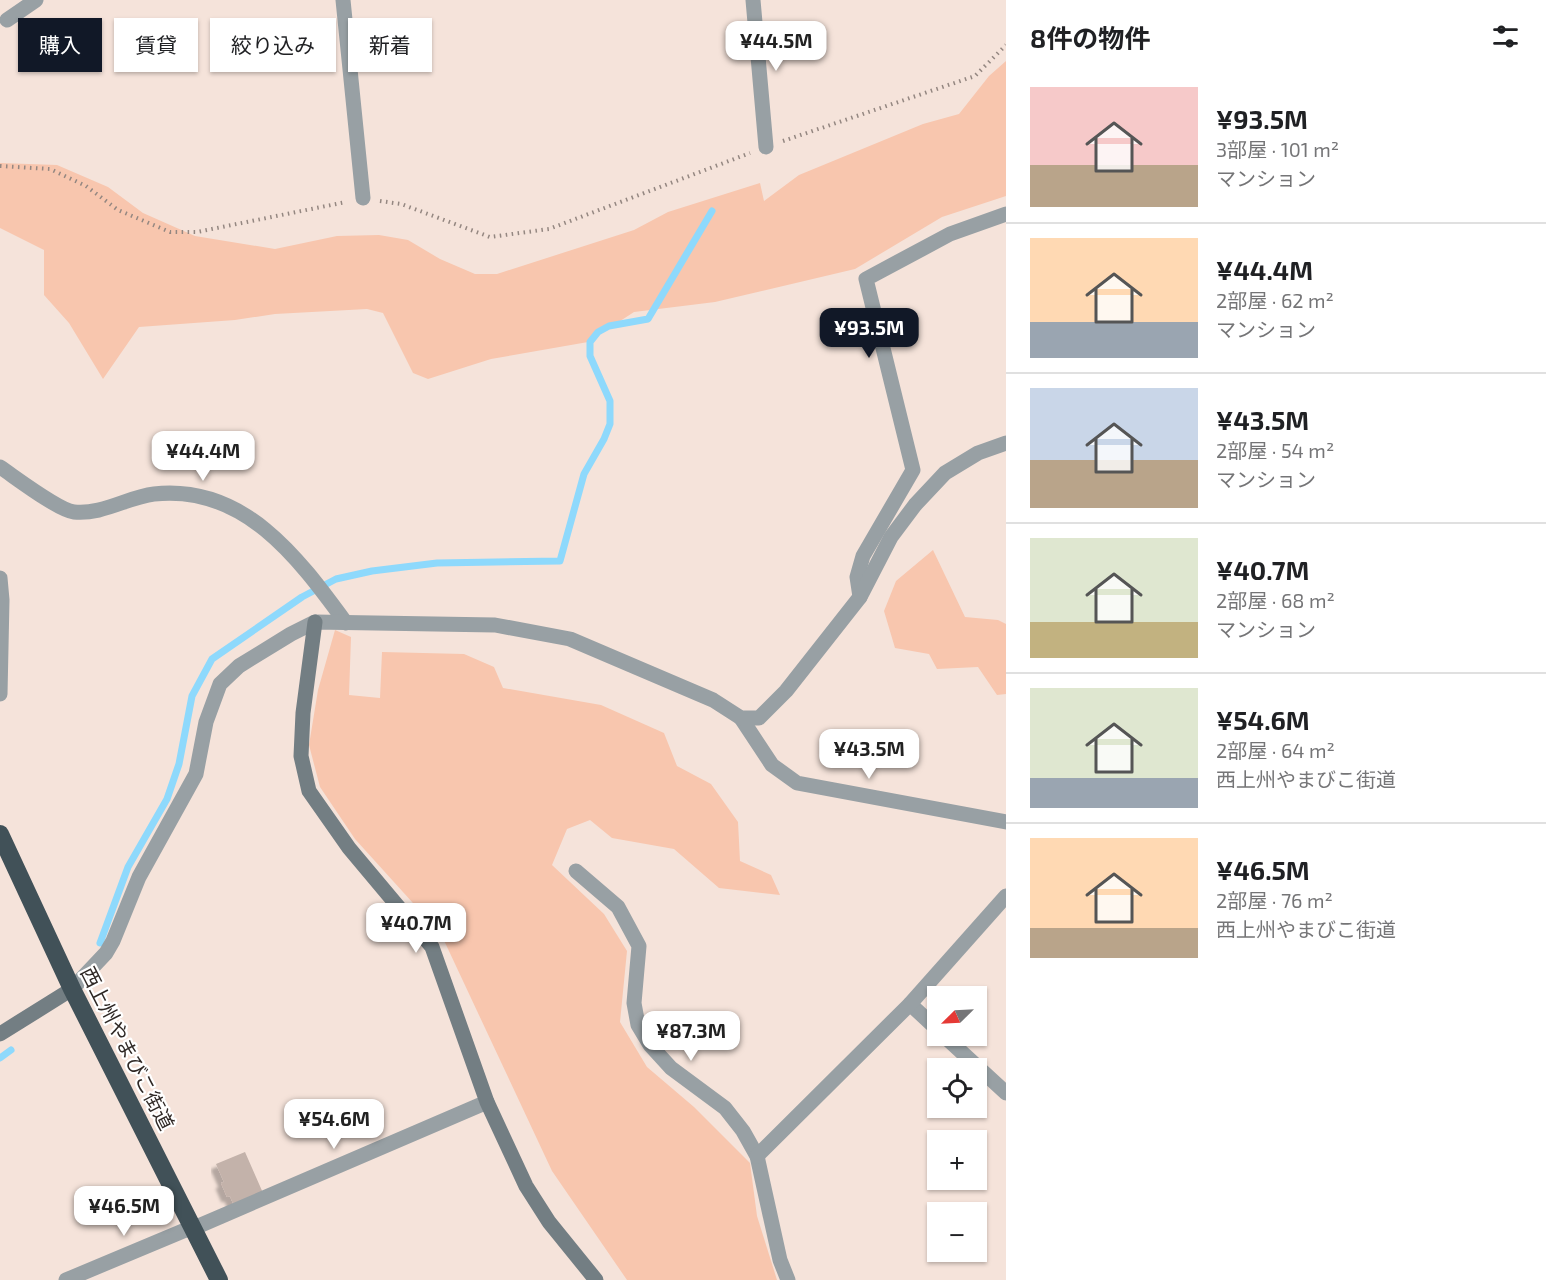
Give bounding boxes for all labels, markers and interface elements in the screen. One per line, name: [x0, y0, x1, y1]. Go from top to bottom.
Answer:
chip: 購入: [18, 18, 102, 72]
chip: 賃貸: [114, 18, 198, 72]
chip: 絞り込み: [210, 18, 336, 72]
chip: 新着: [348, 18, 432, 72]
icon: filters: [1489, 20, 1522, 53]
pin: ¥44.5M: [727, 21, 825, 72]
text: 8件の物件: [1030, 22, 1150, 53]
text: ¥44.5M: [740, 28, 812, 52]
text: ¥93.5M: [1216, 103, 1308, 134]
icon: home: [1078, 111, 1150, 183]
text: 3部屋 · 101 m²: [1216, 137, 1339, 161]
text: マンション: [1216, 166, 1316, 190]
text: ¥44.4M: [1216, 254, 1313, 285]
icon: home: [1078, 262, 1150, 334]
text: 2部屋 · 62 m²: [1216, 288, 1334, 312]
pin: ¥93.5M: [820, 308, 918, 359]
text: ¥93.5M: [834, 315, 904, 339]
text: マンション: [1216, 317, 1316, 341]
text: ¥43.5M: [1216, 404, 1309, 435]
icon: home: [1078, 412, 1150, 484]
pin: ¥44.4M: [154, 431, 252, 482]
text: ¥44.4M: [166, 438, 240, 462]
text: 2部屋 · 54 m²: [1216, 438, 1334, 462]
text: マンション: [1216, 467, 1316, 491]
text: ¥40.7M: [1216, 554, 1309, 585]
icon: home: [1078, 562, 1150, 634]
text: 2部屋 · 68 m²: [1216, 588, 1335, 612]
text: マンション: [1216, 617, 1316, 641]
text: ¥54.6M: [1216, 704, 1310, 735]
icon: home: [1078, 712, 1150, 784]
pin: ¥43.5M: [820, 729, 918, 780]
text: ¥43.5M: [833, 736, 905, 760]
text: 2部屋 · 64 m²: [1216, 738, 1335, 762]
text: 西上州やまびこ街道: [1216, 767, 1396, 791]
text: ¥46.5M: [1216, 854, 1310, 885]
icon: home: [1078, 862, 1150, 934]
text: 2部屋 · 76 m²: [1216, 888, 1333, 912]
pin: ¥40.7M: [367, 903, 465, 954]
text: ¥40.7M: [380, 910, 452, 934]
text: 西上州やまびこ街道: [1216, 917, 1396, 941]
street label: 西上州やまびこ街道: [76, 962, 180, 1134]
north arrow: [927, 986, 987, 1046]
map controls: [927, 986, 987, 1262]
pin: ¥87.3M: [642, 1011, 740, 1062]
text: ¥87.3M: [656, 1018, 726, 1042]
button: locate: [927, 1058, 987, 1118]
pin: ¥54.6M: [285, 1099, 383, 1150]
text: ¥54.6M: [298, 1106, 370, 1130]
button: +: [927, 1130, 987, 1190]
pin: ¥46.5M: [75, 1186, 173, 1237]
text: ¥46.5M: [88, 1193, 160, 1217]
button: −: [927, 1202, 987, 1262]

